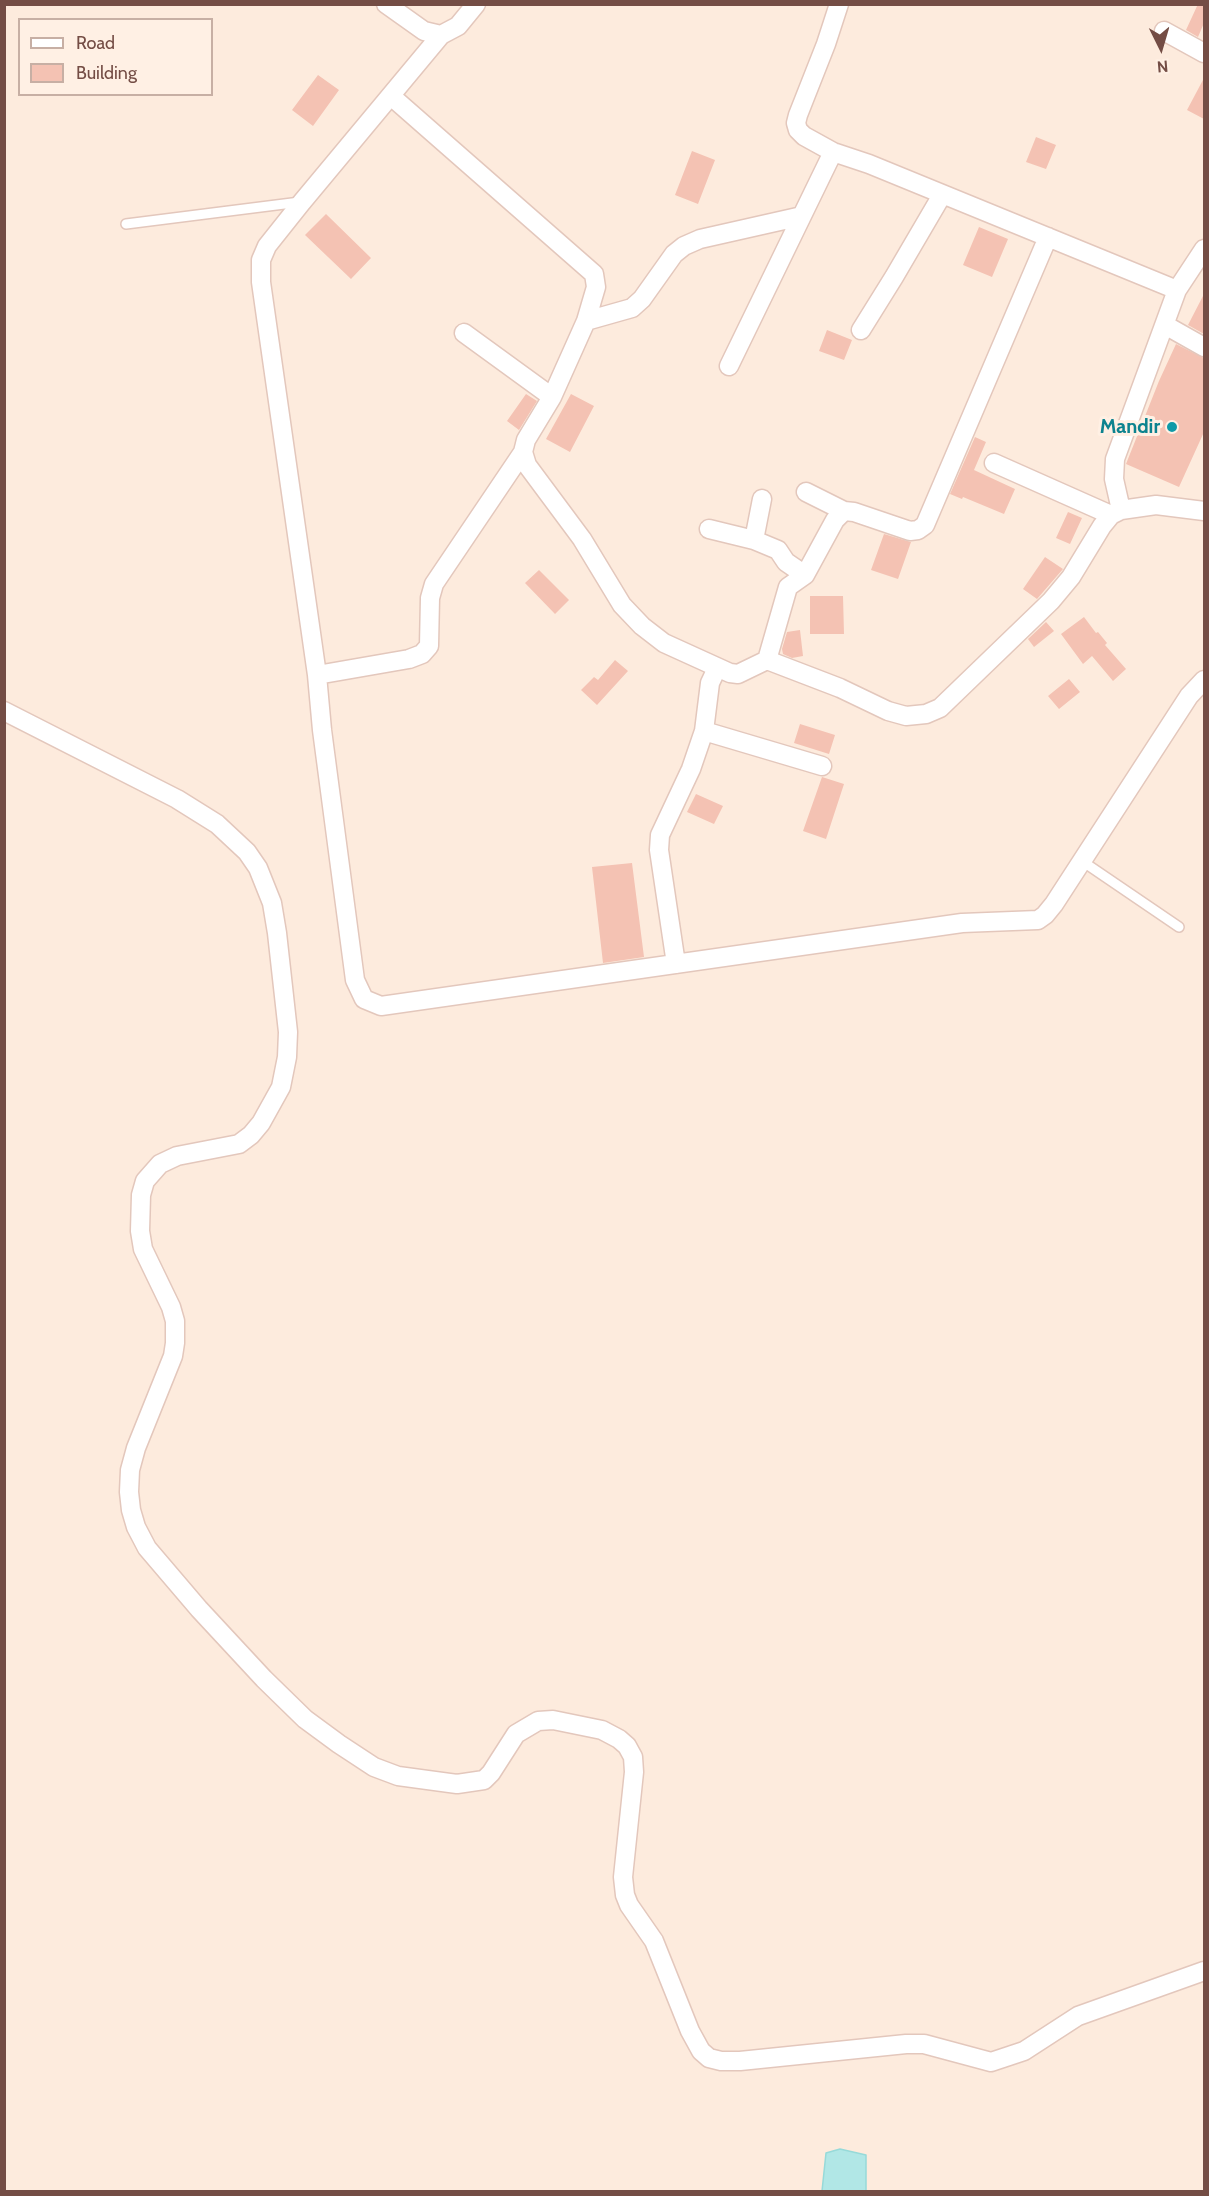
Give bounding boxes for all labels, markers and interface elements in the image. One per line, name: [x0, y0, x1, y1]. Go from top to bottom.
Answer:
legend: [18, 18, 213, 96]
north arrow: [1131, 18, 1191, 78]
text: Road: [76, 32, 115, 54]
text: N: [1156, 56, 1169, 76]
text: Building: [76, 62, 137, 84]
place label: Mandir: [1100, 415, 1160, 439]
marker: Mandir: [1165, 420, 1179, 434]

